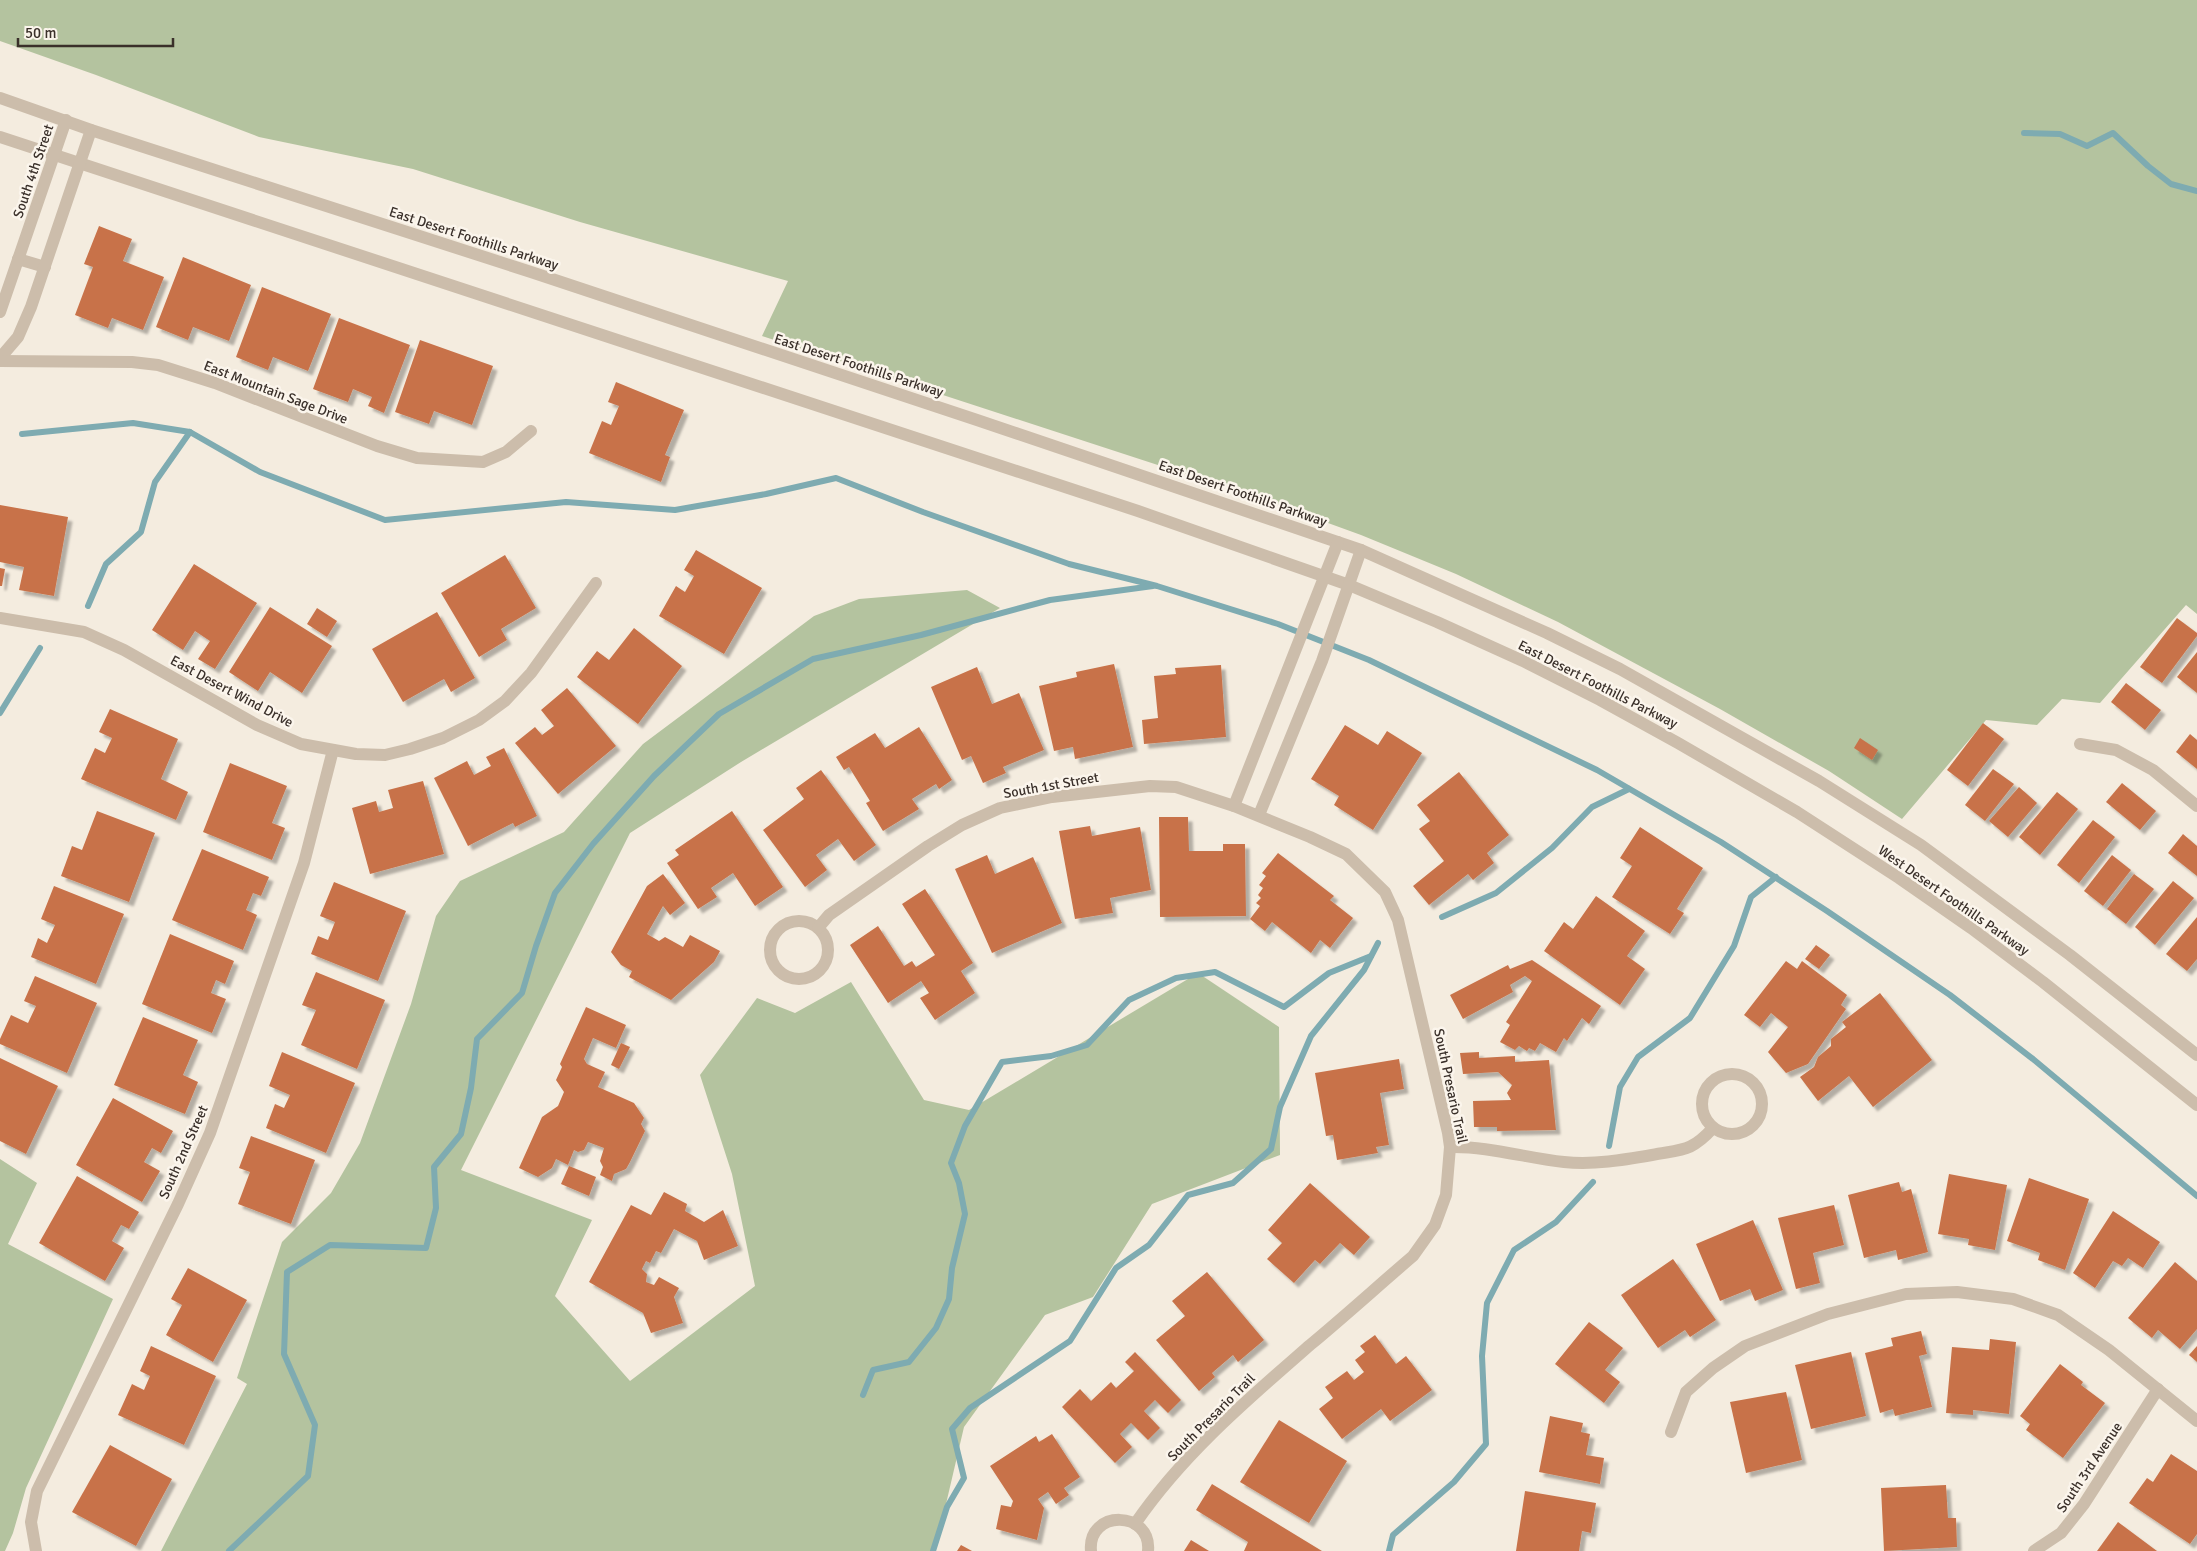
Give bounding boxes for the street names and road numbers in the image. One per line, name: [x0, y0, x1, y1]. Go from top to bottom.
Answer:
street label: South 4th Street: [9, 122, 57, 220]
street label: East Desert Foothills Parkway: [387, 203, 561, 274]
street label: East Desert Foothills Parkway: [772, 330, 946, 401]
street label: East Mountain Sage Drive: [201, 357, 350, 428]
street label: East Desert Foothills Parkway: [1156, 457, 1330, 530]
street label: East Desert Foothills Parkway: [1515, 637, 1681, 732]
street label: East Desert Wind Drive: [167, 652, 296, 731]
street label: South 1st Street: [1002, 769, 1100, 802]
street label: West Desert Foothills Parkway: [1875, 842, 2033, 959]
street label: South Presario Trail: [1430, 1027, 1471, 1145]
street label: South 2nd Street: [155, 1103, 212, 1202]
street label: South Presario Trail: [1164, 1370, 1259, 1465]
street label: South 3rd Avenue: [2053, 1419, 2126, 1516]

